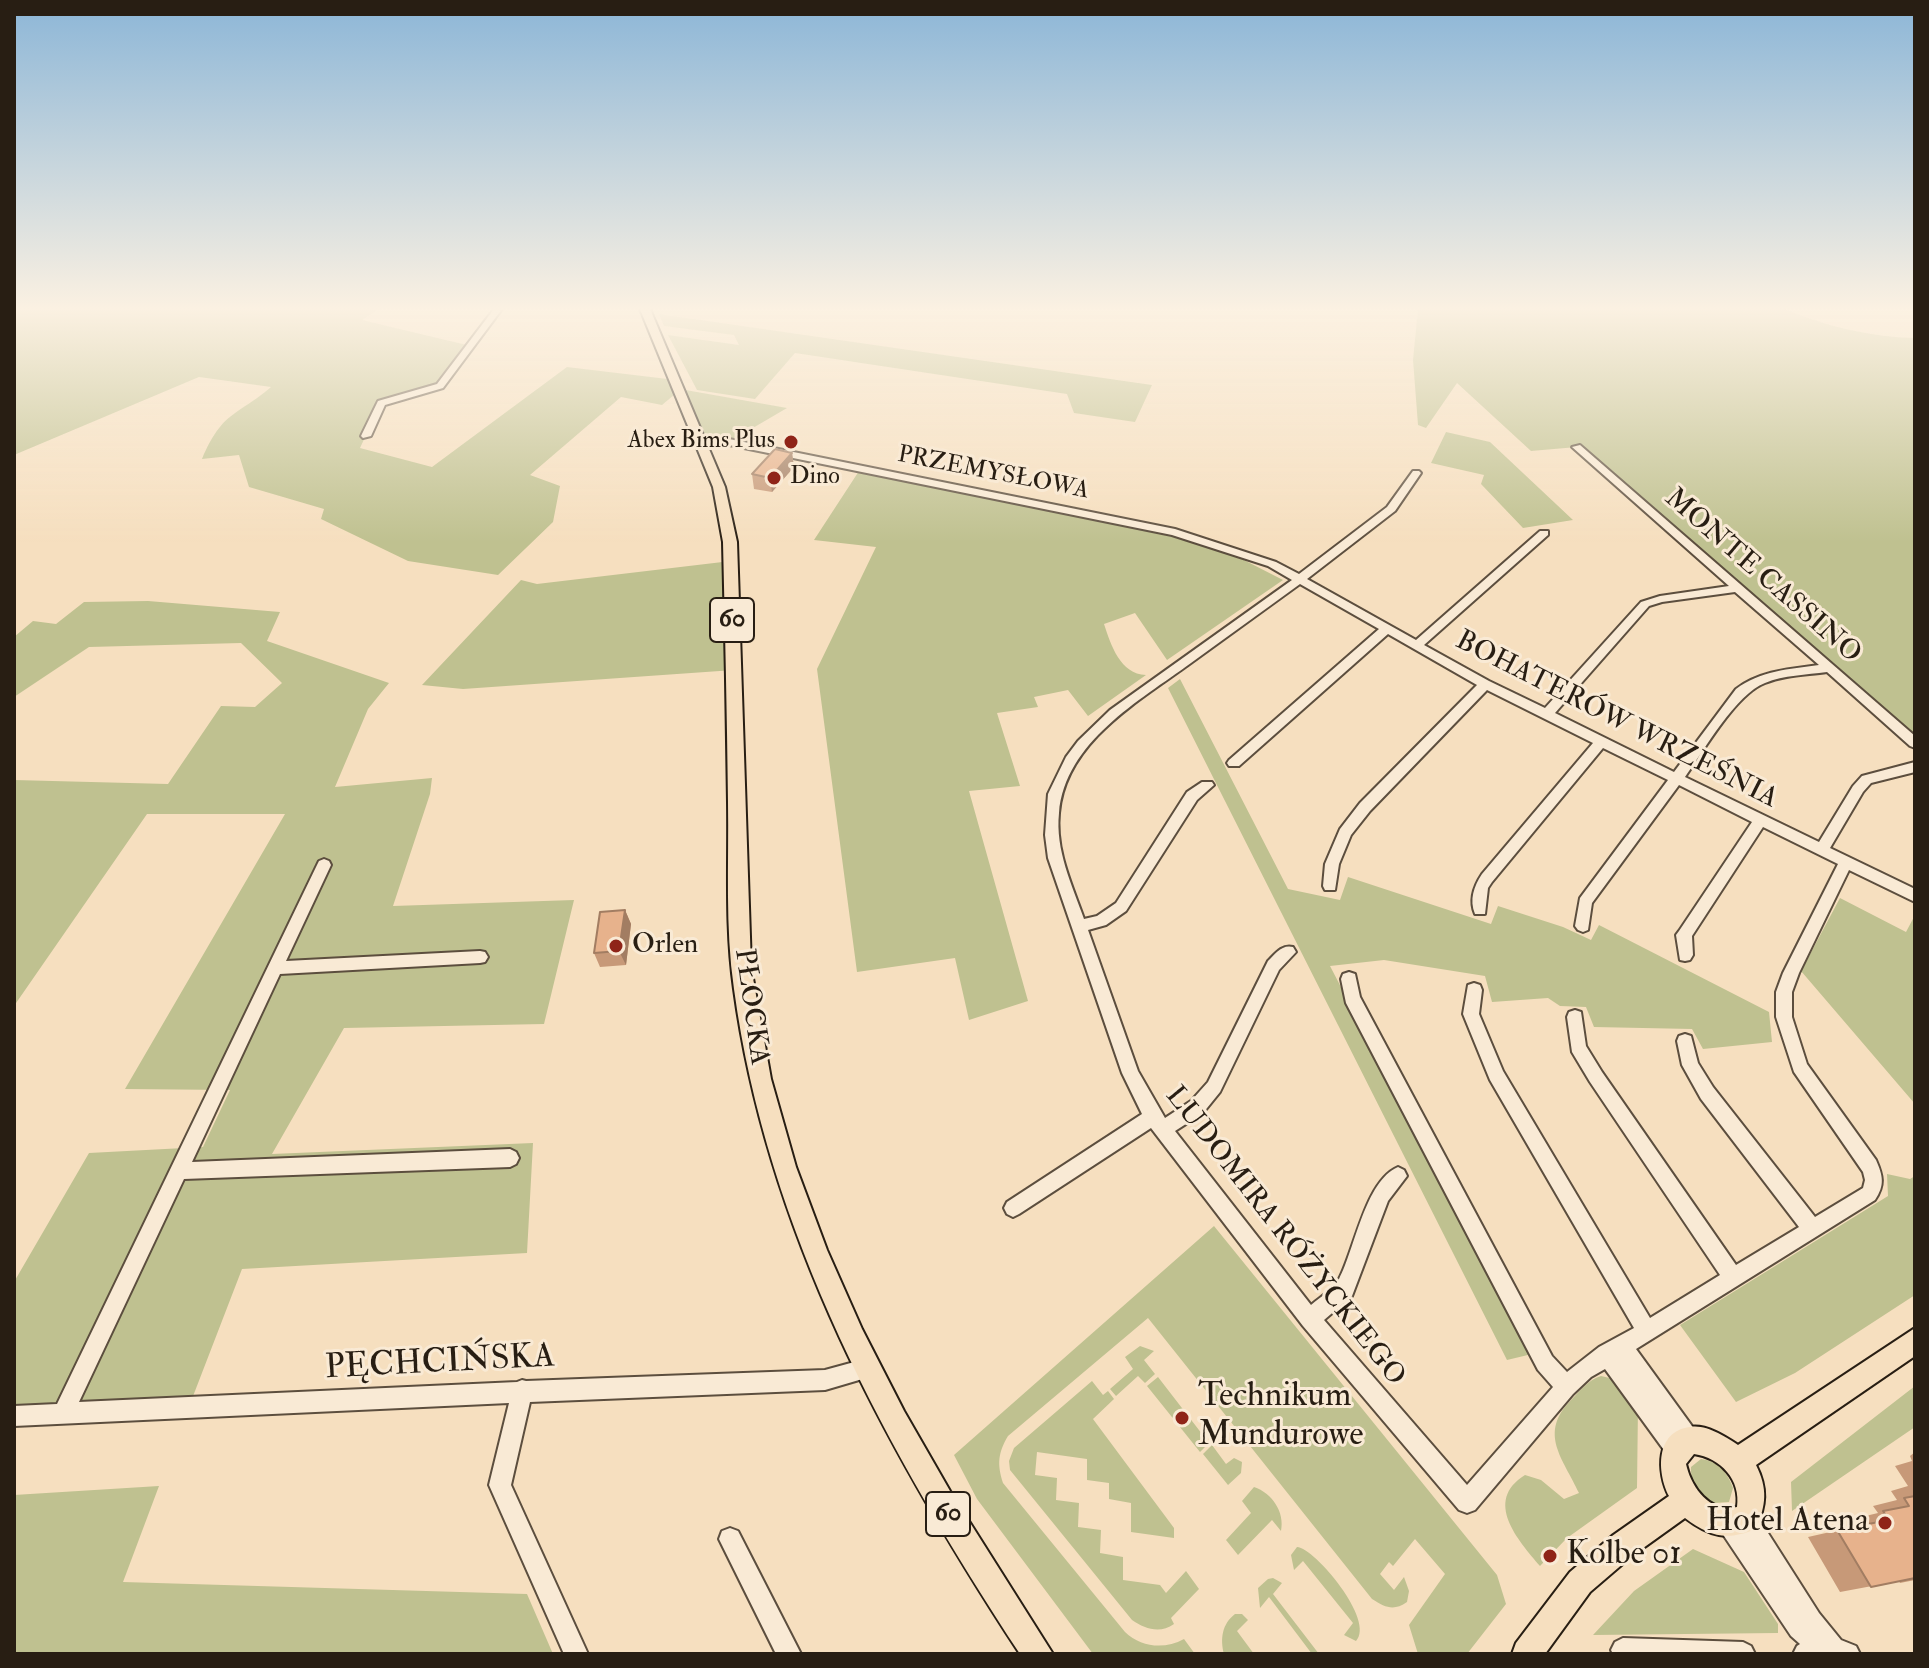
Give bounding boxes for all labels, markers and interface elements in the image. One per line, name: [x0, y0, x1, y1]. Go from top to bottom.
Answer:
place label: Abex Bims Plus: [628, 428, 775, 456]
marker: Abex Bims Plus: [782, 433, 800, 451]
street label: PRZEMYSŁOWA: [895, 441, 1091, 507]
place label: Dino: [790, 464, 840, 492]
marker: Dino: [765, 469, 783, 487]
street label: MONTE CASSINO: [1657, 482, 1867, 672]
road number: 60: [710, 598, 754, 642]
street label: BOHATERÓW WRZEŚNIA: [1449, 625, 1783, 817]
place label: Orlen: [632, 929, 698, 963]
marker: Orlen: [607, 937, 625, 955]
street label: PŁOCKA: [725, 947, 775, 1067]
street label: LUDOMIRA RÓŻYCKIEGO: [1157, 1081, 1411, 1393]
street label: PĘCHCIŃSKA: [324, 1338, 556, 1390]
place label: Technikum Mundurowe: [1198, 1378, 1363, 1458]
marker: Technikum Mundurowe: [1173, 1409, 1191, 1427]
road number: 60: [926, 1492, 970, 1536]
place label: Hotel Atena: [1706, 1503, 1869, 1543]
marker: Hotel Atena: [1876, 1514, 1894, 1532]
place label: Kolbe 01: [1566, 1536, 1681, 1576]
marker: Kolbe 01: [1541, 1547, 1559, 1565]

